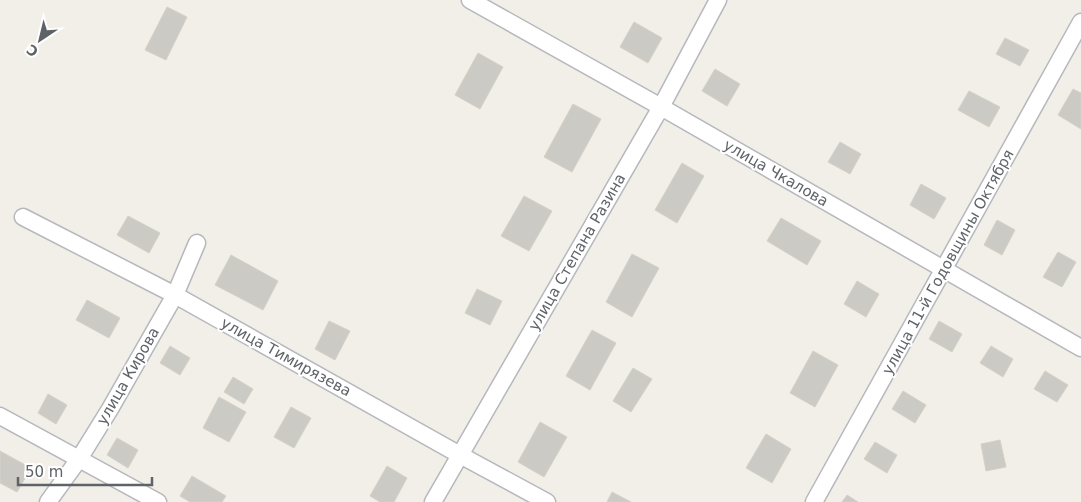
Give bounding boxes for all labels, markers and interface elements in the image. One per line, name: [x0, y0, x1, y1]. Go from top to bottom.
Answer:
north arrow: [15, 15, 65, 65]
text: С: [24, 41, 41, 60]
street label: улица Чкалова: [721, 136, 831, 210]
street label: улица 11-й Годовщины Октября: [878, 146, 1018, 378]
street label: улица Степана Разина: [525, 170, 629, 334]
street label: улица Тимирязева: [218, 314, 354, 400]
street label: улица Кирова: [93, 324, 163, 428]
scale bar: [18, 454, 151, 486]
text: 50 m: [25, 463, 63, 481]

